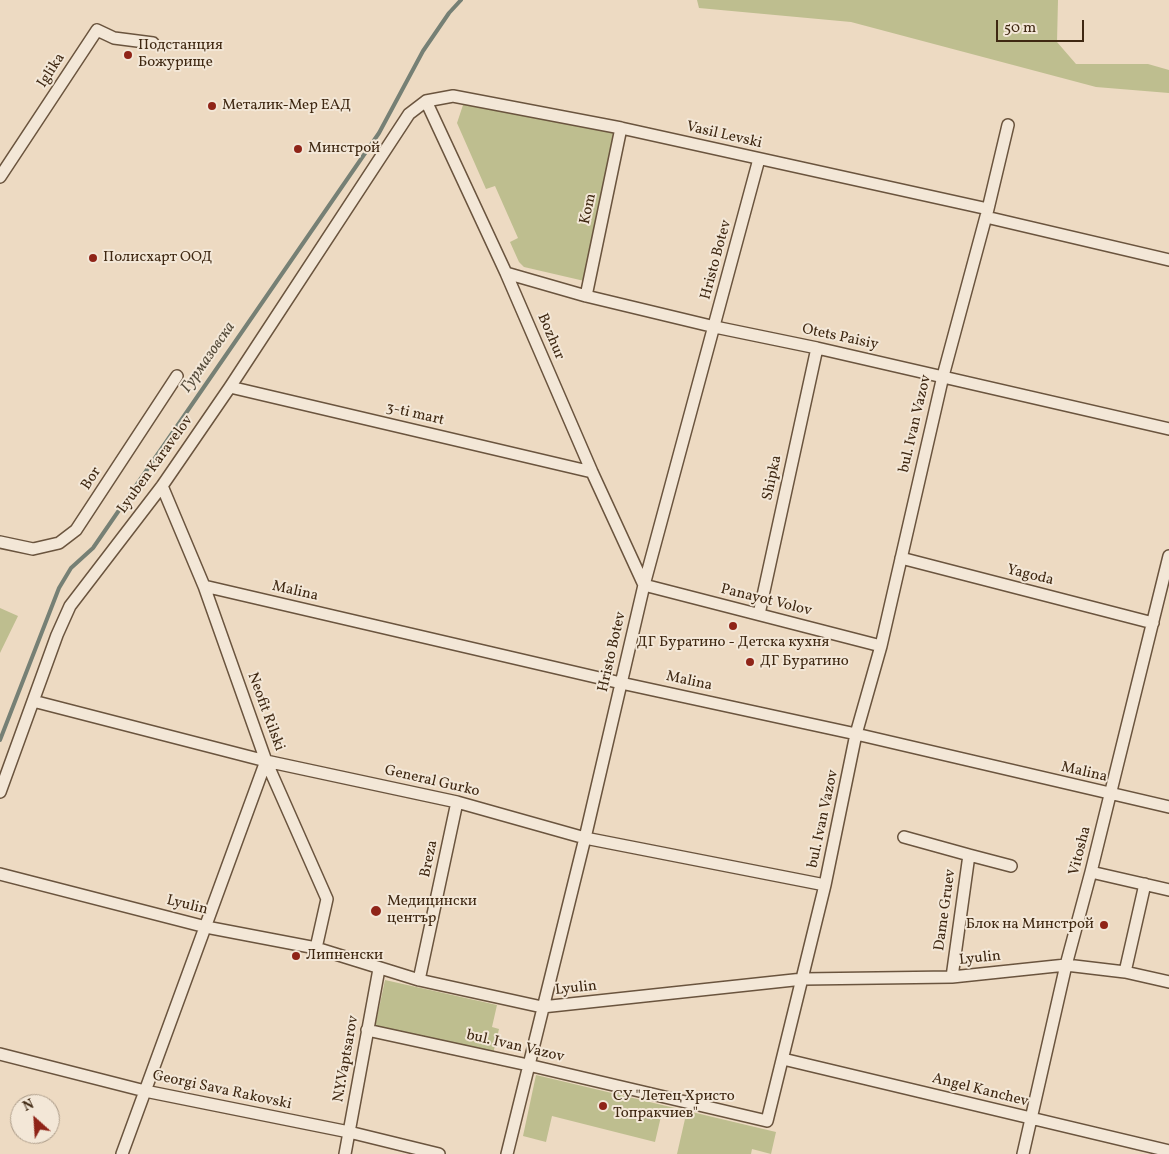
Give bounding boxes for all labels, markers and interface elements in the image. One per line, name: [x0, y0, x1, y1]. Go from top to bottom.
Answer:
scale bar: [999, 10, 1086, 42]
text: 50 m: [1004, 18, 1036, 39]
place label: Подстанция Божурище: [138, 37, 223, 72]
marker: Подстанция Божурище: [122, 49, 134, 61]
street label: Iglika: [34, 50, 70, 92]
place label: Металик-Мер ЕАД: [222, 97, 351, 115]
marker: Металик-Мер ЕАД: [206, 100, 218, 112]
street label: Vasil Levski: [684, 119, 764, 153]
place label: Минстрой: [308, 140, 380, 158]
marker: Минстрой: [292, 143, 304, 155]
street label: Kom: [577, 192, 601, 226]
street label: Hristo Botev: [698, 218, 736, 302]
place label: Полисхарт ООД: [103, 249, 212, 267]
marker: Полисхарт ООД: [87, 252, 99, 264]
street label: Bozhur: [532, 311, 568, 363]
water label: Гурмазовска: [178, 319, 240, 397]
street label: Otets Paisiy: [800, 321, 880, 355]
street label: bul. Ivan Vazov: [896, 373, 936, 475]
street label: 3-ti mart: [384, 400, 446, 430]
street label: Lyuben Karavelov: [114, 412, 198, 518]
street label: Shipka: [759, 454, 787, 502]
street label: Bor: [78, 464, 106, 494]
street label: Yagoda: [1005, 562, 1055, 590]
street label: Malina: [270, 578, 320, 606]
street label: Panayot Volov: [719, 581, 813, 621]
street label: Hristo Botev: [595, 610, 631, 694]
marker: ДГ Буратино - Детска кухня: [727, 620, 739, 632]
place label: ДГ Буратино - Детска кухня: [637, 634, 829, 652]
place label: ДГ Буратино: [760, 653, 849, 671]
marker: ДГ Буратино: [744, 656, 756, 668]
street label: Malina: [664, 668, 714, 696]
street label: Neofit Rilski: [242, 670, 288, 754]
street label: Malina: [1059, 759, 1109, 787]
street label: General Gurko: [383, 762, 481, 802]
street label: bul. Ivan Vazov: [805, 768, 843, 870]
street label: Vitosha: [1066, 825, 1096, 877]
street label: Breza: [417, 839, 443, 879]
street label: Dame Gruev: [931, 868, 961, 952]
street label: Lyulin: [165, 892, 209, 920]
place label: Медицински център: [387, 893, 477, 928]
marker: Медицински център: [369, 904, 383, 918]
place label: Блок на Минстрой: [966, 916, 1094, 934]
marker: Блок на Минстрой: [1098, 919, 1110, 931]
place label: Липненски: [306, 947, 383, 965]
street label: Lyulin: [958, 948, 1002, 970]
marker: Липненски: [290, 950, 302, 962]
street label: Lyulin: [554, 978, 598, 1000]
street label: N.Y.Vaptsarov: [330, 1014, 364, 1104]
street label: bul. Ivan Vazov: [464, 1027, 566, 1067]
street label: Georgi Sava Rakovski: [151, 1067, 293, 1115]
street label: Angel Kanchev: [930, 1070, 1030, 1112]
place label: СУ "Летец Христо Топракчиев": [613, 1088, 735, 1123]
north arrow: [10, 1094, 60, 1144]
text: N: [20, 1095, 37, 1117]
marker: СУ "Летец Христо Топракчиев": [597, 1100, 609, 1112]

